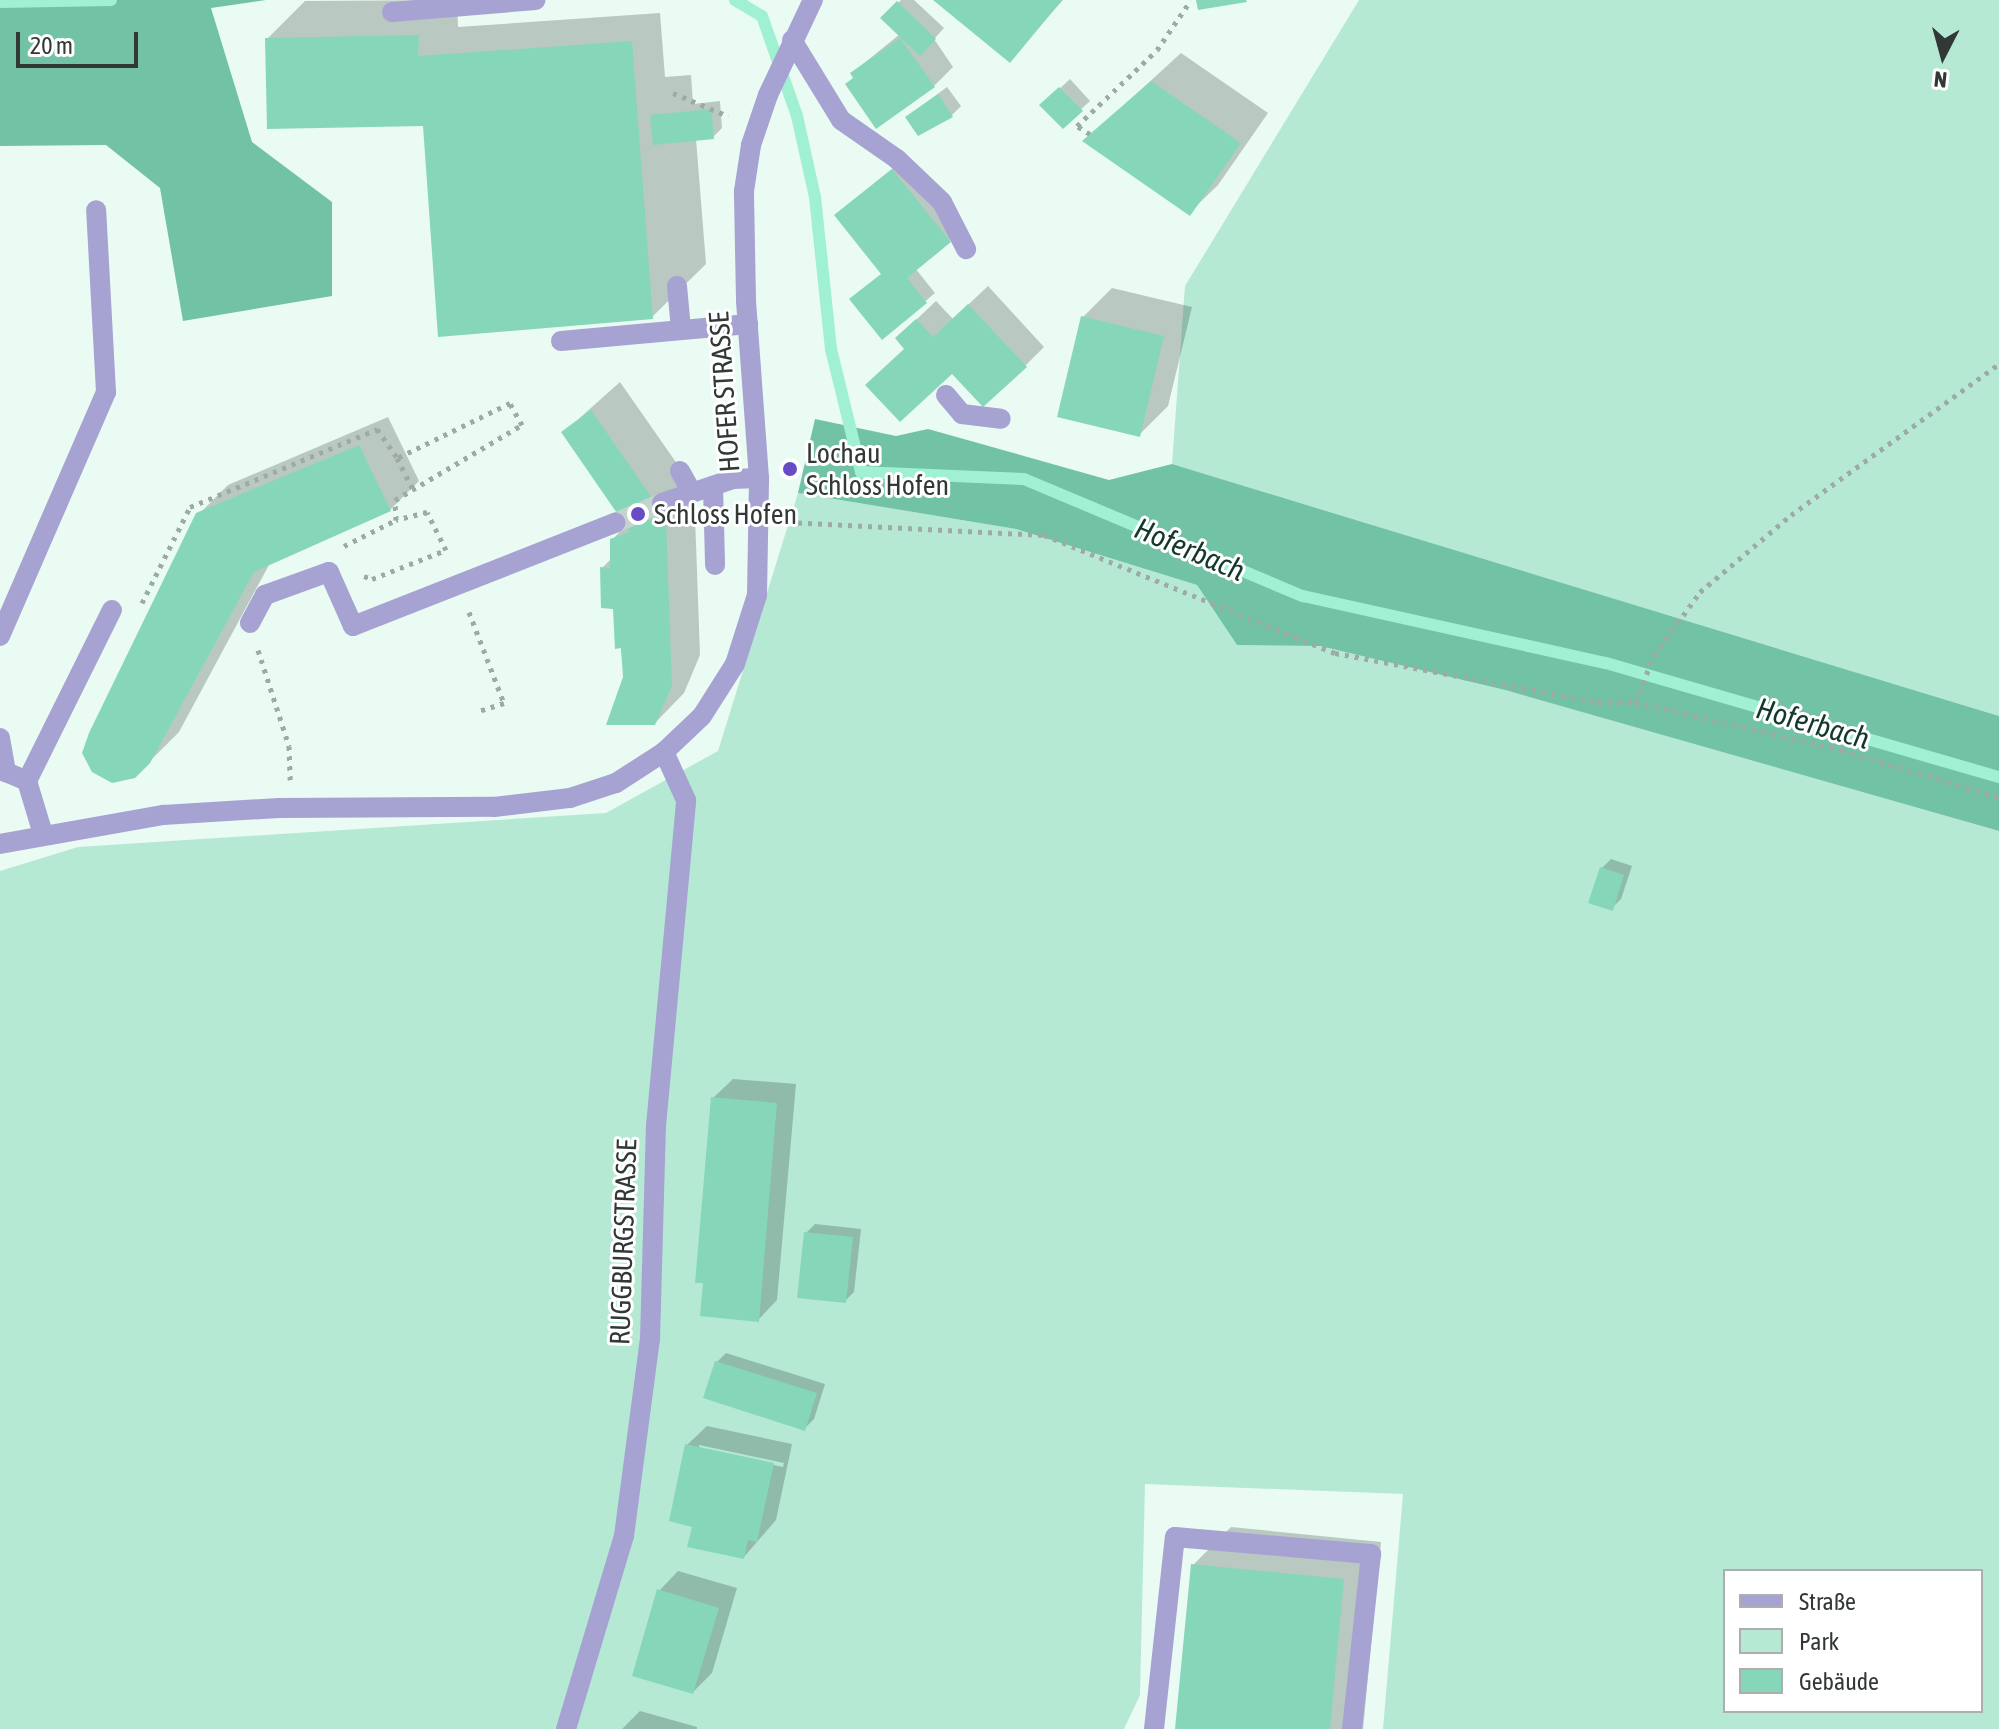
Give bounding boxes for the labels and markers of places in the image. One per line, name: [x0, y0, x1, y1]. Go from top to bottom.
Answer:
place label: Lochau Schloss Hofen: [806, 436, 949, 502]
marker: Lochau Schloss Hofen: [781, 460, 799, 478]
place label: Schloss Hofen: [654, 497, 797, 531]
marker: Schloss Hofen: [629, 505, 647, 523]

